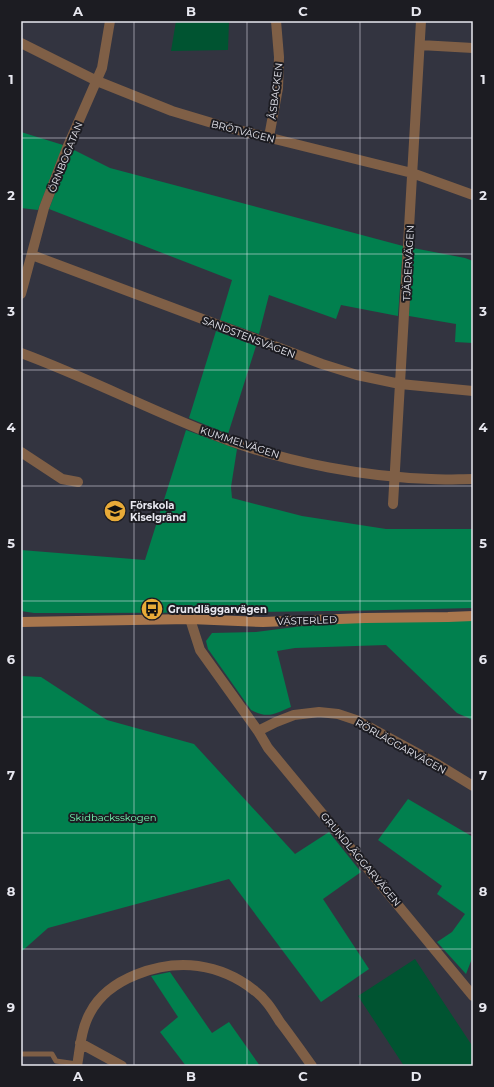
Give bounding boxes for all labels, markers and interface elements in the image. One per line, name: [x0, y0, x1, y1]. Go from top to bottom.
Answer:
text: A: [72, 3, 84, 19]
text: B: [186, 3, 196, 19]
text: C: [298, 3, 308, 19]
text: D: [411, 3, 422, 19]
street label: ÅSBACKEN: [266, 62, 285, 120]
text: 1: [8, 71, 14, 87]
text: 1: [480, 71, 486, 87]
street label: BRÖTVÄGEN: [210, 117, 276, 146]
street label: ÖRNBOGATAN: [45, 120, 86, 194]
text: 2: [7, 187, 15, 203]
text: 2: [479, 187, 487, 203]
street label: TJÄDERVÄGEN: [400, 225, 417, 301]
text: 3: [6, 303, 15, 319]
text: 3: [478, 303, 487, 319]
street label: SANDSTENSVÄGEN: [200, 314, 297, 361]
text: 4: [7, 419, 16, 435]
text: 4: [479, 419, 488, 435]
street label: KUMMELVÄGEN: [199, 424, 281, 461]
school or university icon: Förskola Kiselgränd: [102, 498, 128, 524]
place label: Förskola Kiselgränd: [130, 499, 186, 524]
text: 5: [7, 535, 15, 551]
text: 5: [479, 535, 487, 551]
bus stop icon: Grundläggarvägen: [139, 596, 165, 622]
place label: Grundläggarvägen: [168, 603, 267, 616]
street label: VÄSTERLED: [277, 613, 337, 628]
text: 6: [7, 651, 16, 667]
text: 6: [479, 651, 488, 667]
street label: RÖRLÄGGARVÄGEN: [353, 716, 448, 777]
text: 7: [7, 767, 15, 783]
text: 7: [479, 767, 487, 783]
street label: GRUNDLÄGGARVÄGEN: [318, 810, 404, 909]
park label: Skidbacksskogen: [69, 811, 157, 824]
text: 8: [7, 883, 16, 899]
text: 8: [479, 883, 488, 899]
text: 9: [7, 999, 15, 1015]
text: 9: [479, 999, 487, 1015]
text: A: [72, 1068, 84, 1084]
text: B: [186, 1068, 196, 1084]
text: C: [298, 1068, 308, 1084]
text: D: [411, 1068, 422, 1084]

